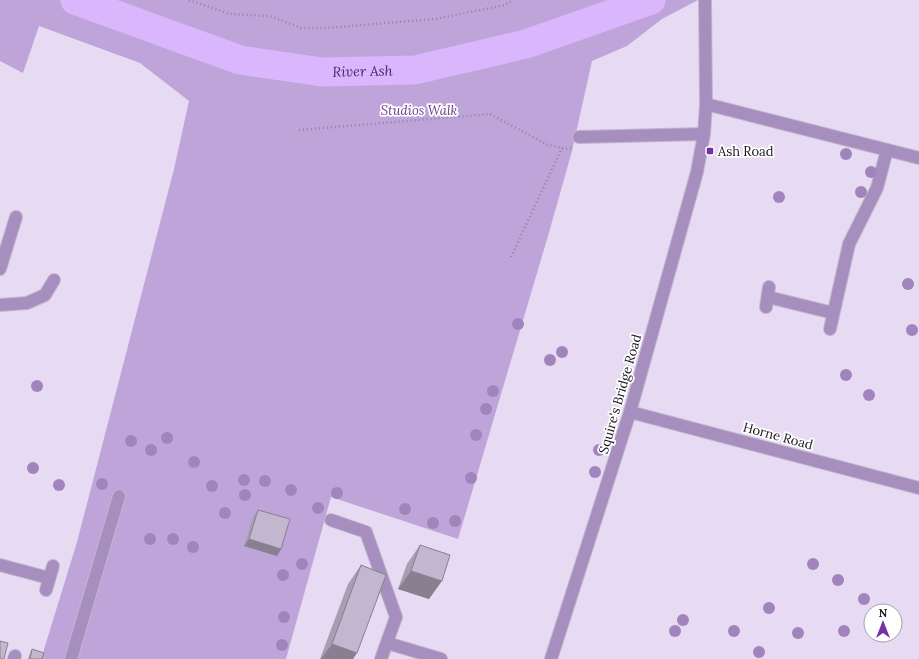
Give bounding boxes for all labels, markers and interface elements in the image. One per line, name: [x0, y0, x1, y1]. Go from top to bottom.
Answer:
water label: River Ash: [332, 61, 393, 81]
park label: Studios Walk: [381, 102, 458, 119]
place label: Ash Road: [717, 143, 774, 160]
marker: Ash Road: [705, 146, 715, 156]
street label: Squire's Bridge Road: [595, 332, 645, 456]
street label: Horne Road: [741, 419, 815, 454]
north arrow: [863, 603, 903, 643]
text: N: [879, 606, 888, 620]

